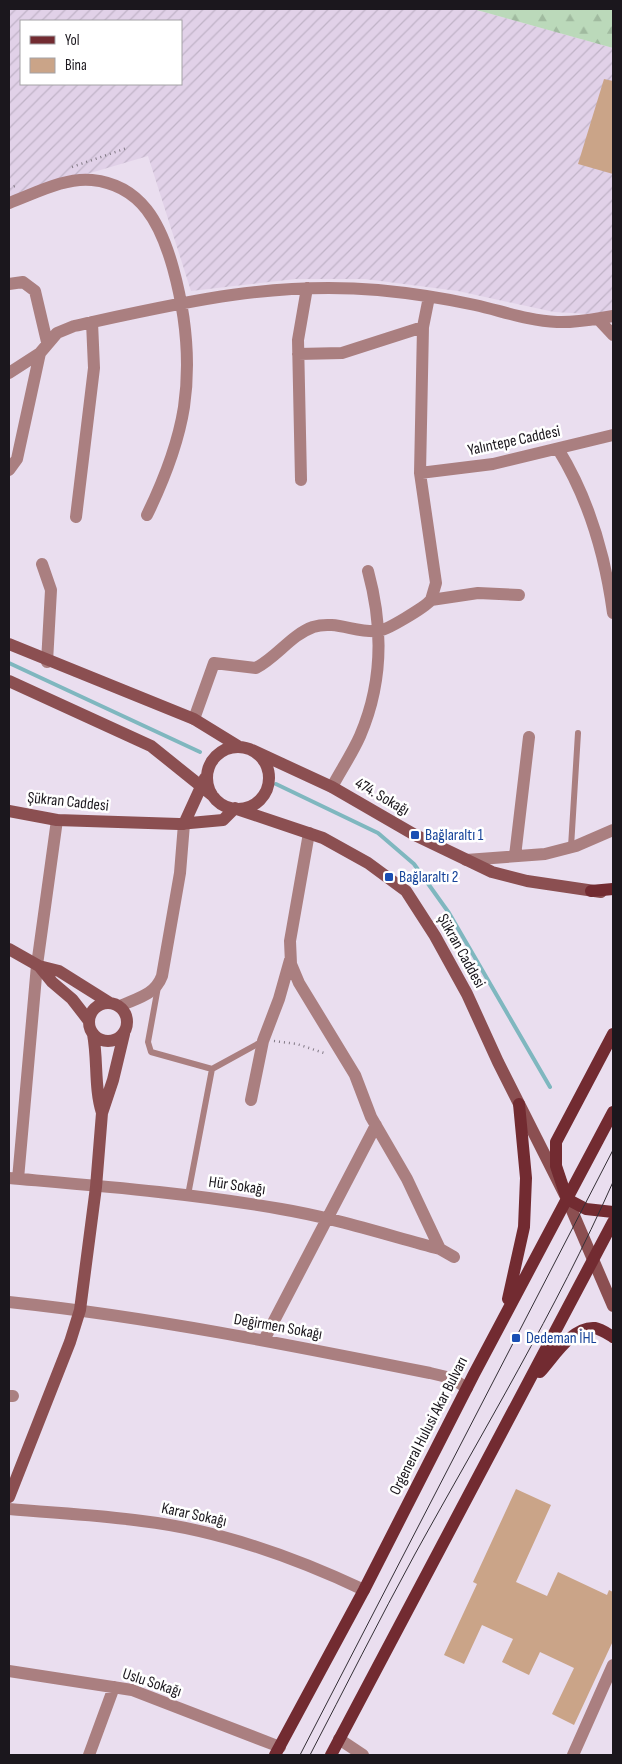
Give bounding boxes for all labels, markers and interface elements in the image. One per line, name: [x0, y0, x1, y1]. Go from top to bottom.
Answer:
legend: [20, 20, 182, 85]
text: Yol: [65, 31, 80, 50]
text: Bina: [65, 56, 87, 75]
street label: Yalıntepe Caddesi: [466, 422, 562, 460]
street label: 474. Sokağı: [351, 774, 413, 820]
street label: Şükran Caddesi: [26, 788, 110, 816]
place label: Bağlaraltı 1: [425, 826, 484, 845]
marker: Bağlaraltı 1: [409, 829, 421, 841]
place label: Bağlaraltı 2: [399, 868, 458, 887]
marker: Bağlaraltı 2: [383, 871, 395, 883]
street label: Şükran Caddesi: [433, 911, 489, 991]
street label: Hür Sokağı: [207, 1173, 267, 1199]
street label: Değirmen Sokağı: [232, 1310, 324, 1344]
place label: Dedeman İHL: [526, 1329, 597, 1348]
marker: Dedeman İHL: [510, 1332, 522, 1344]
street label: Orgeneral Hulusi Akar Bulvarı: [386, 1354, 472, 1498]
street label: Karar Sokağı: [160, 1499, 228, 1531]
street label: Uslu Sokağı: [120, 1665, 184, 1701]

